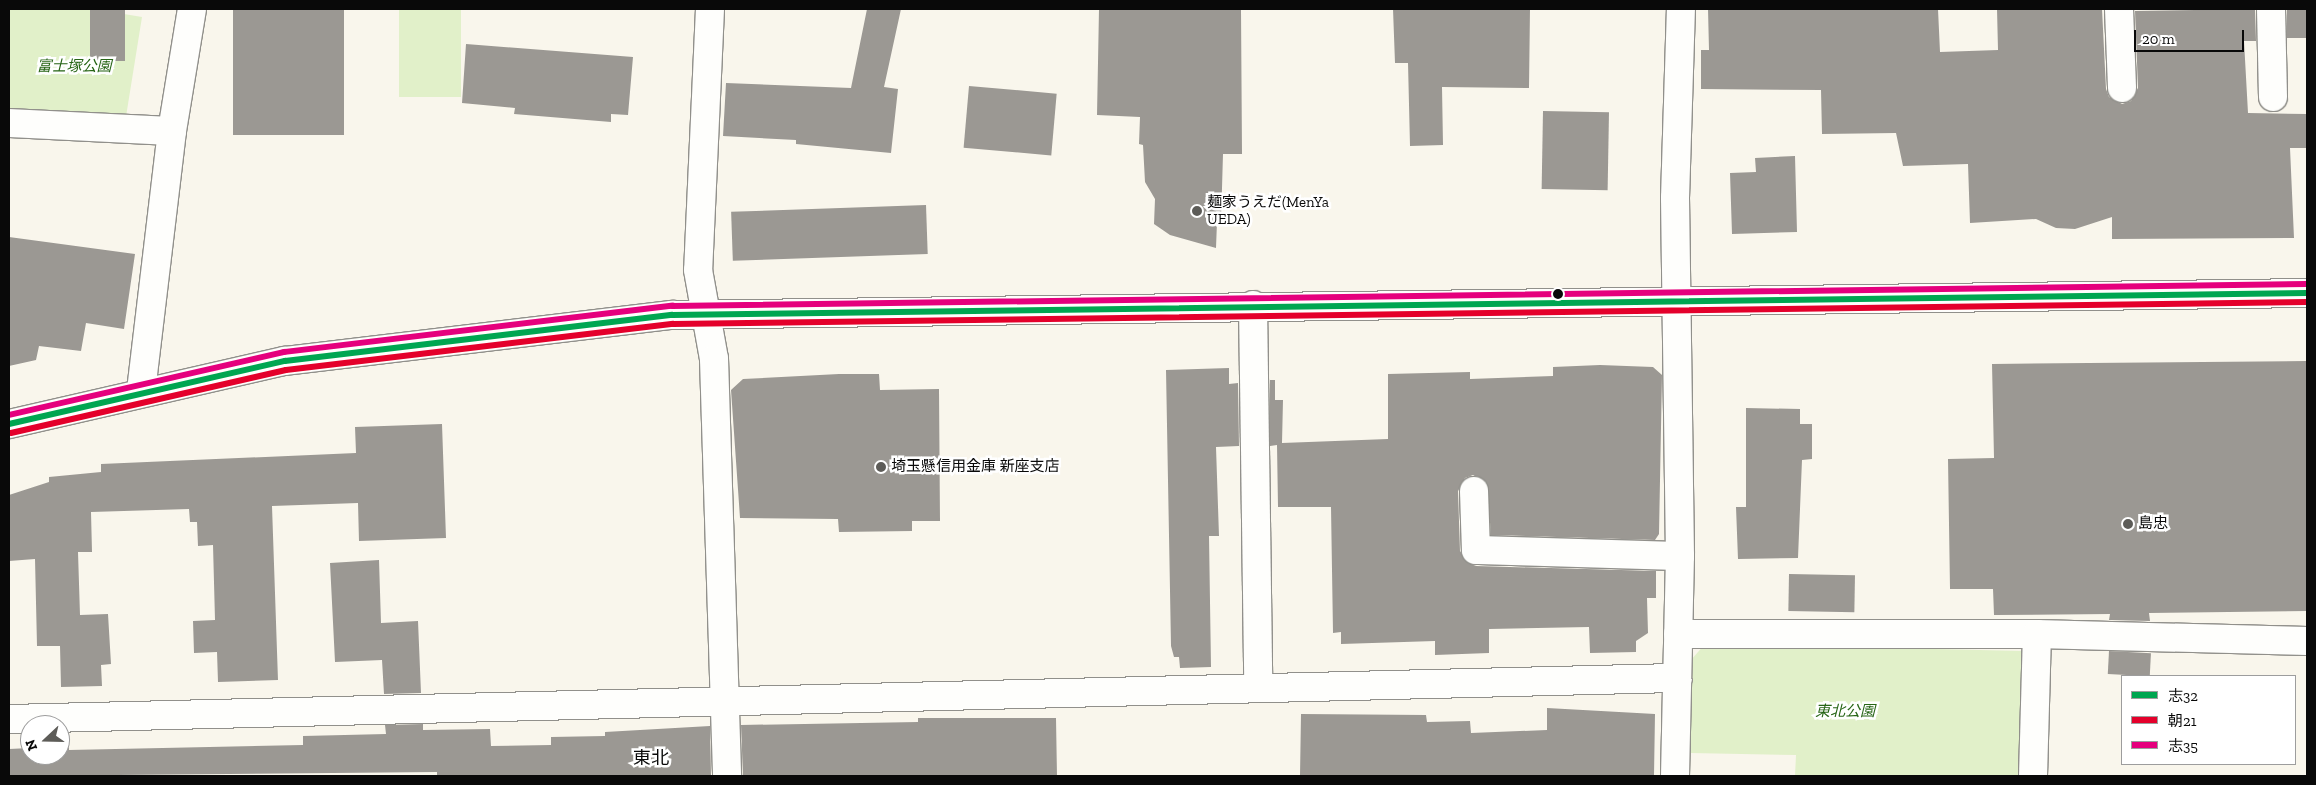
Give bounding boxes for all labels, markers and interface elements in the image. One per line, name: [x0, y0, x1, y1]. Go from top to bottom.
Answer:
scale bar: [2136, 20, 2246, 52]
text: 20 m: [2142, 30, 2175, 48]
park label: 富士塚公園: [37, 58, 111, 76]
place label: 麺家うえだ(MenYa UEDA): [1207, 193, 1329, 228]
marker: 麺家うえだ(MenYa UEDA): [1191, 205, 1203, 217]
unlabelled marker: [1553, 289, 1563, 299]
place label: 埼玉懸信用金庫 新座支店: [891, 458, 1059, 476]
marker: 埼玉懸信用金庫 新座支店: [875, 461, 887, 473]
place label: 島忠: [2138, 515, 2168, 533]
marker: 島忠: [2122, 518, 2134, 530]
legend: [2121, 675, 2296, 765]
text: 志32: [2168, 687, 2198, 705]
park label: 東北公園: [1815, 703, 1875, 721]
text: 朝21: [2168, 712, 2197, 730]
north arrow: [20, 715, 70, 765]
text: N: [22, 737, 41, 753]
text: 志35: [2168, 737, 2198, 755]
district label: 東北: [633, 747, 669, 769]

